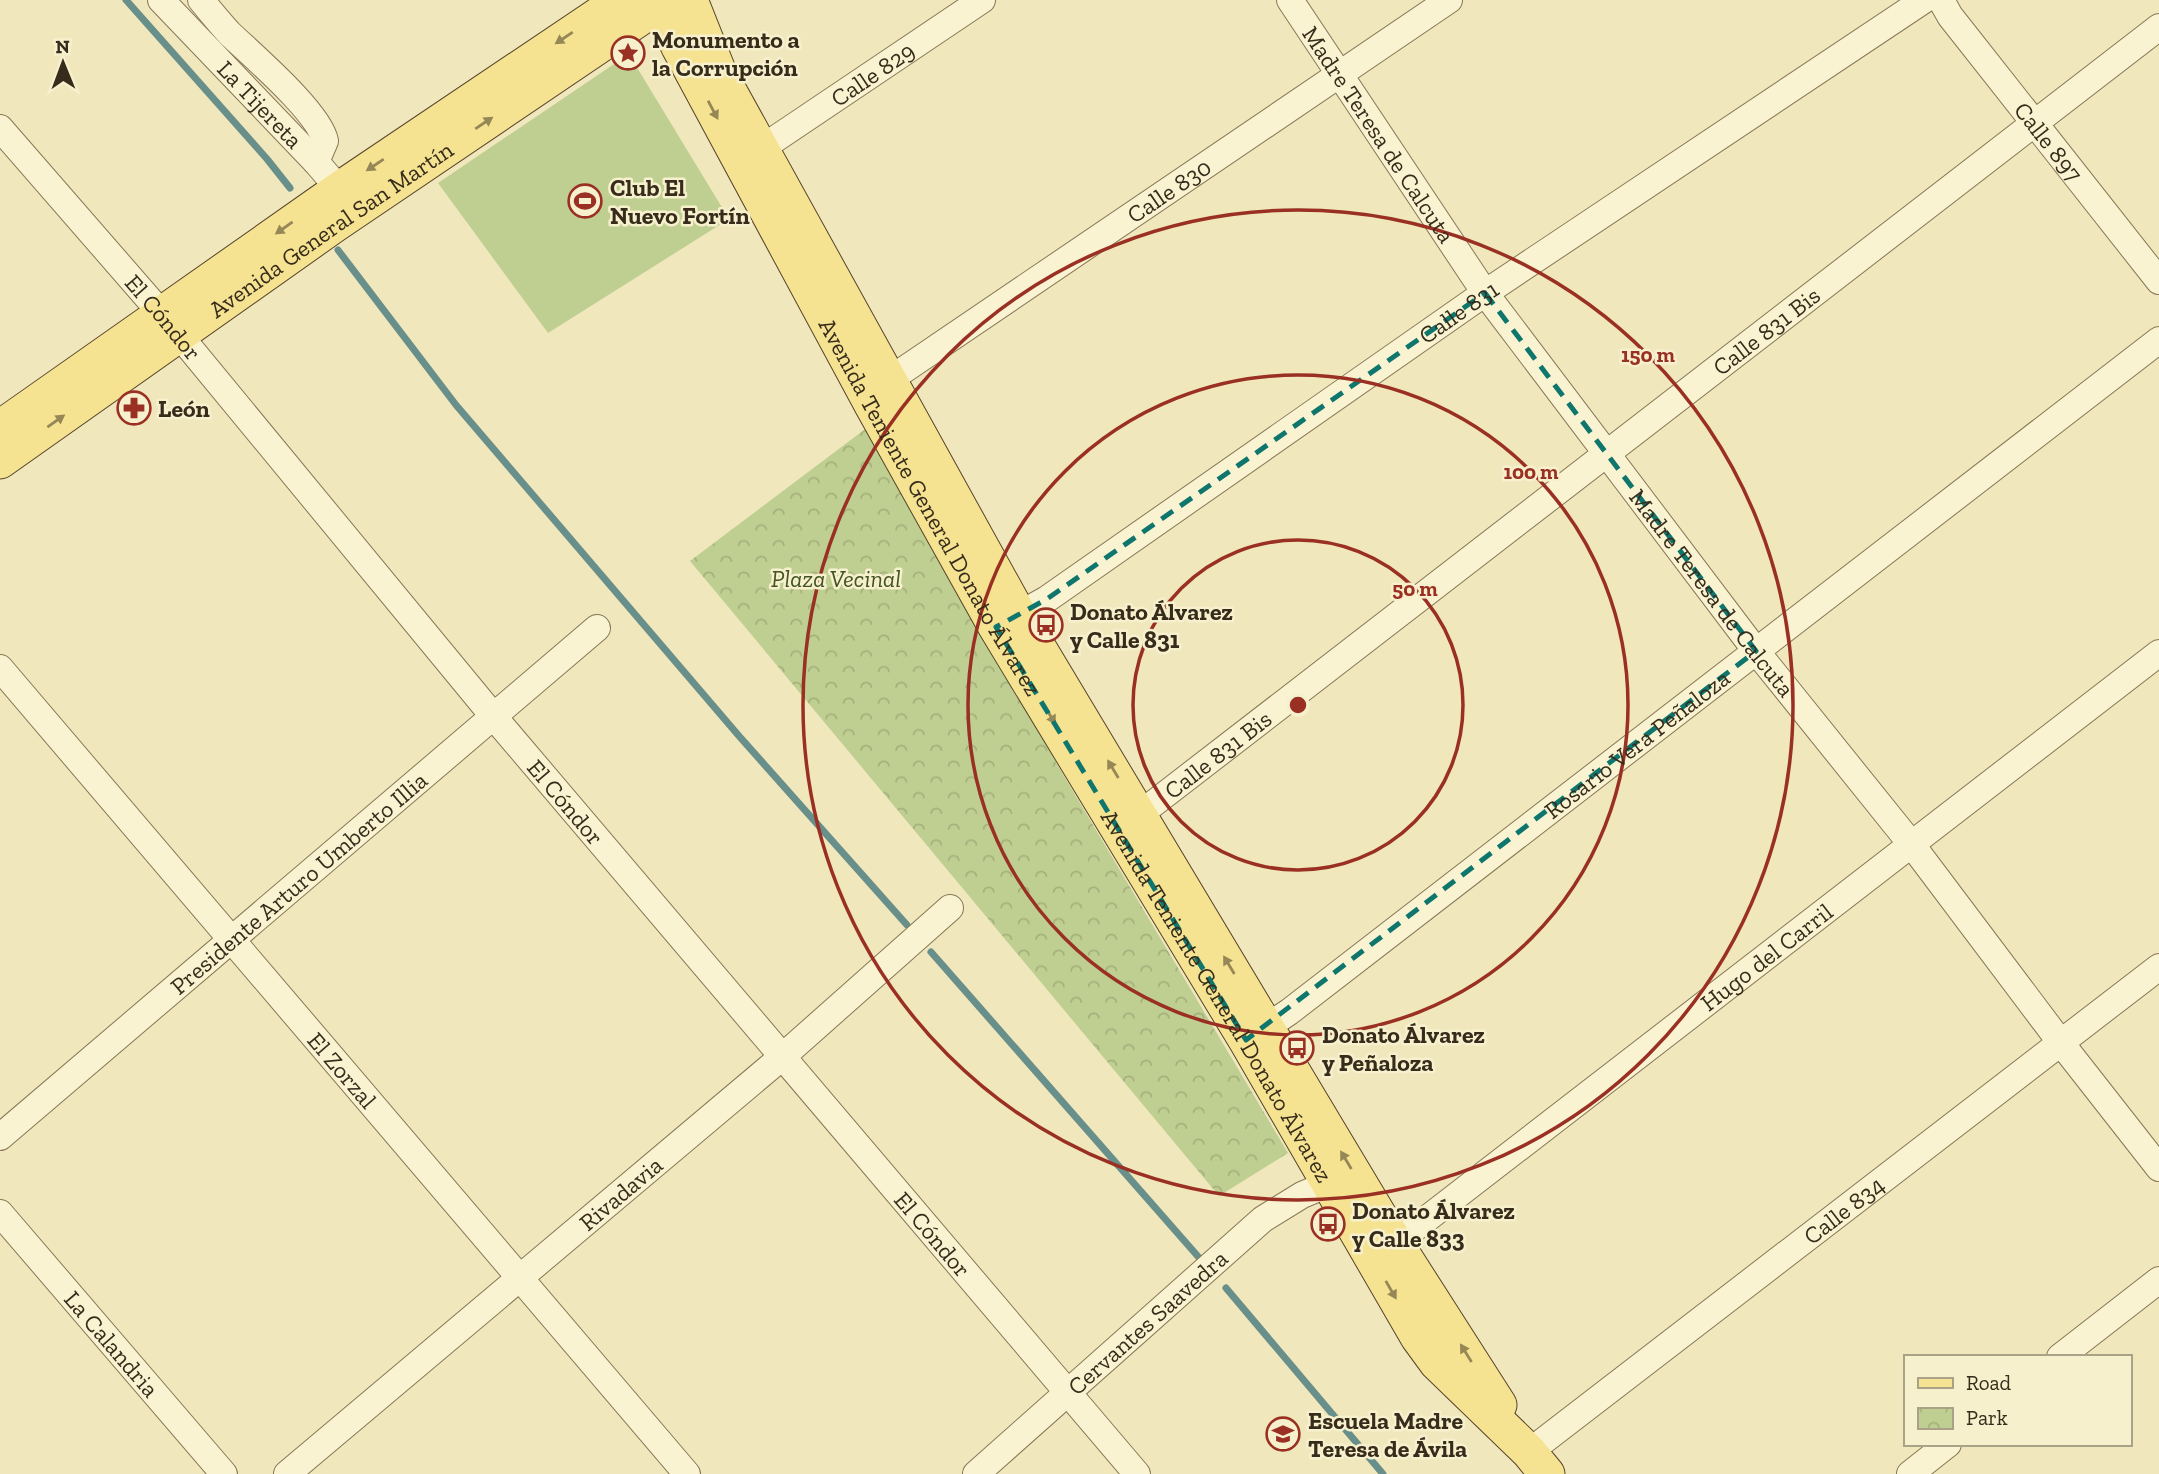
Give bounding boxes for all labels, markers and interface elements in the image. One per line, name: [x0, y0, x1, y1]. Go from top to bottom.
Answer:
street label: Madre Teresa de Calcuta: [1297, 20, 1462, 248]
place label: Monumento a la Corrupción: [652, 25, 800, 82]
north arrow: [28, 28, 98, 98]
one-way arrow: [555, 31, 573, 45]
place icon: Monumento a la Corrupción: [609, 34, 647, 72]
text: N: [55, 35, 70, 58]
street label: Calle 829: [825, 35, 920, 112]
street label: La Tijereta: [212, 54, 310, 154]
street label: Calle 897: [2008, 96, 2089, 187]
one-way arrow: [706, 100, 718, 120]
one-way arrow: [474, 117, 493, 130]
street label: Avenida General San Martín: [203, 134, 458, 323]
street label: Calle 830: [1121, 152, 1216, 229]
one-way arrow: [366, 158, 384, 172]
place label: Club El Nuevo Fortín: [610, 173, 750, 230]
sports icon: Club El Nuevo Fortín: [566, 182, 604, 220]
one-way arrow: [275, 221, 293, 235]
street label: El Cóndor: [119, 268, 208, 366]
street label: Calle 831: [1413, 274, 1504, 349]
street label: Calle 831 Bis: [1707, 280, 1825, 381]
street label: Avenida Teniente General Donato Álvarez: [813, 313, 1049, 701]
text: 150 m: [1621, 342, 1676, 367]
pharmacy icon: León: [115, 389, 153, 427]
place label: León: [158, 394, 210, 423]
one-way arrow: [47, 414, 65, 428]
text: 100 m: [1504, 459, 1559, 484]
street label: Madre Teresa de Calcuta: [1624, 483, 1801, 703]
park label: Plaza Vecinal: [771, 564, 901, 593]
text: 50 m: [1392, 576, 1438, 601]
place label: Donato Álvarez y Calle 831: [1070, 597, 1233, 654]
bus stop icon: Donato Álvarez y Calle 831: [1027, 606, 1065, 644]
street label: Rosario Vera Peñaloza: [1538, 663, 1735, 824]
centre of rings: [1286, 693, 1310, 717]
street label: Calle 831 Bis: [1158, 704, 1277, 805]
one-way arrow: [1043, 706, 1056, 725]
street label: El Cóndor: [522, 753, 610, 850]
one-way arrow: [1106, 760, 1119, 779]
street label: Presidente Arturo Umberto Illia: [164, 765, 433, 1000]
street label: Avenida Teniente General Donato Álvarez: [1095, 804, 1340, 1187]
street label: Hugo del Carril: [1694, 897, 1838, 1017]
one-way arrow: [1223, 955, 1235, 974]
place label: Donato Álvarez y Peñaloza: [1322, 1020, 1485, 1077]
street label: El Zorzal: [302, 1026, 383, 1114]
bus stop icon: Donato Álvarez y Peñaloza: [1278, 1029, 1316, 1067]
street label: Rivadavia: [573, 1150, 668, 1236]
one-way arrow: [1340, 1150, 1352, 1169]
street label: Calle 834: [1797, 1170, 1890, 1250]
street label: El Cóndor: [889, 1185, 978, 1283]
place label: Donato Álvarez y Calle 833: [1352, 1196, 1515, 1253]
bus stop icon: Donato Álvarez y Calle 833: [1309, 1205, 1347, 1243]
street label: Cervantes Saavedra: [1061, 1243, 1233, 1401]
one-way arrow: [1385, 1280, 1397, 1300]
street label: La Calandria: [58, 1285, 166, 1403]
one-way arrow: [1459, 1343, 1472, 1363]
legend: [1904, 1355, 2131, 1446]
text: Road: [1966, 1370, 2012, 1395]
text: Park: [1966, 1405, 2008, 1430]
place label: Escuela Madre Teresa de Ávila: [1308, 1406, 1467, 1463]
school or university icon: Escuela Madre Teresa de Ávila: [1264, 1415, 1302, 1453]

